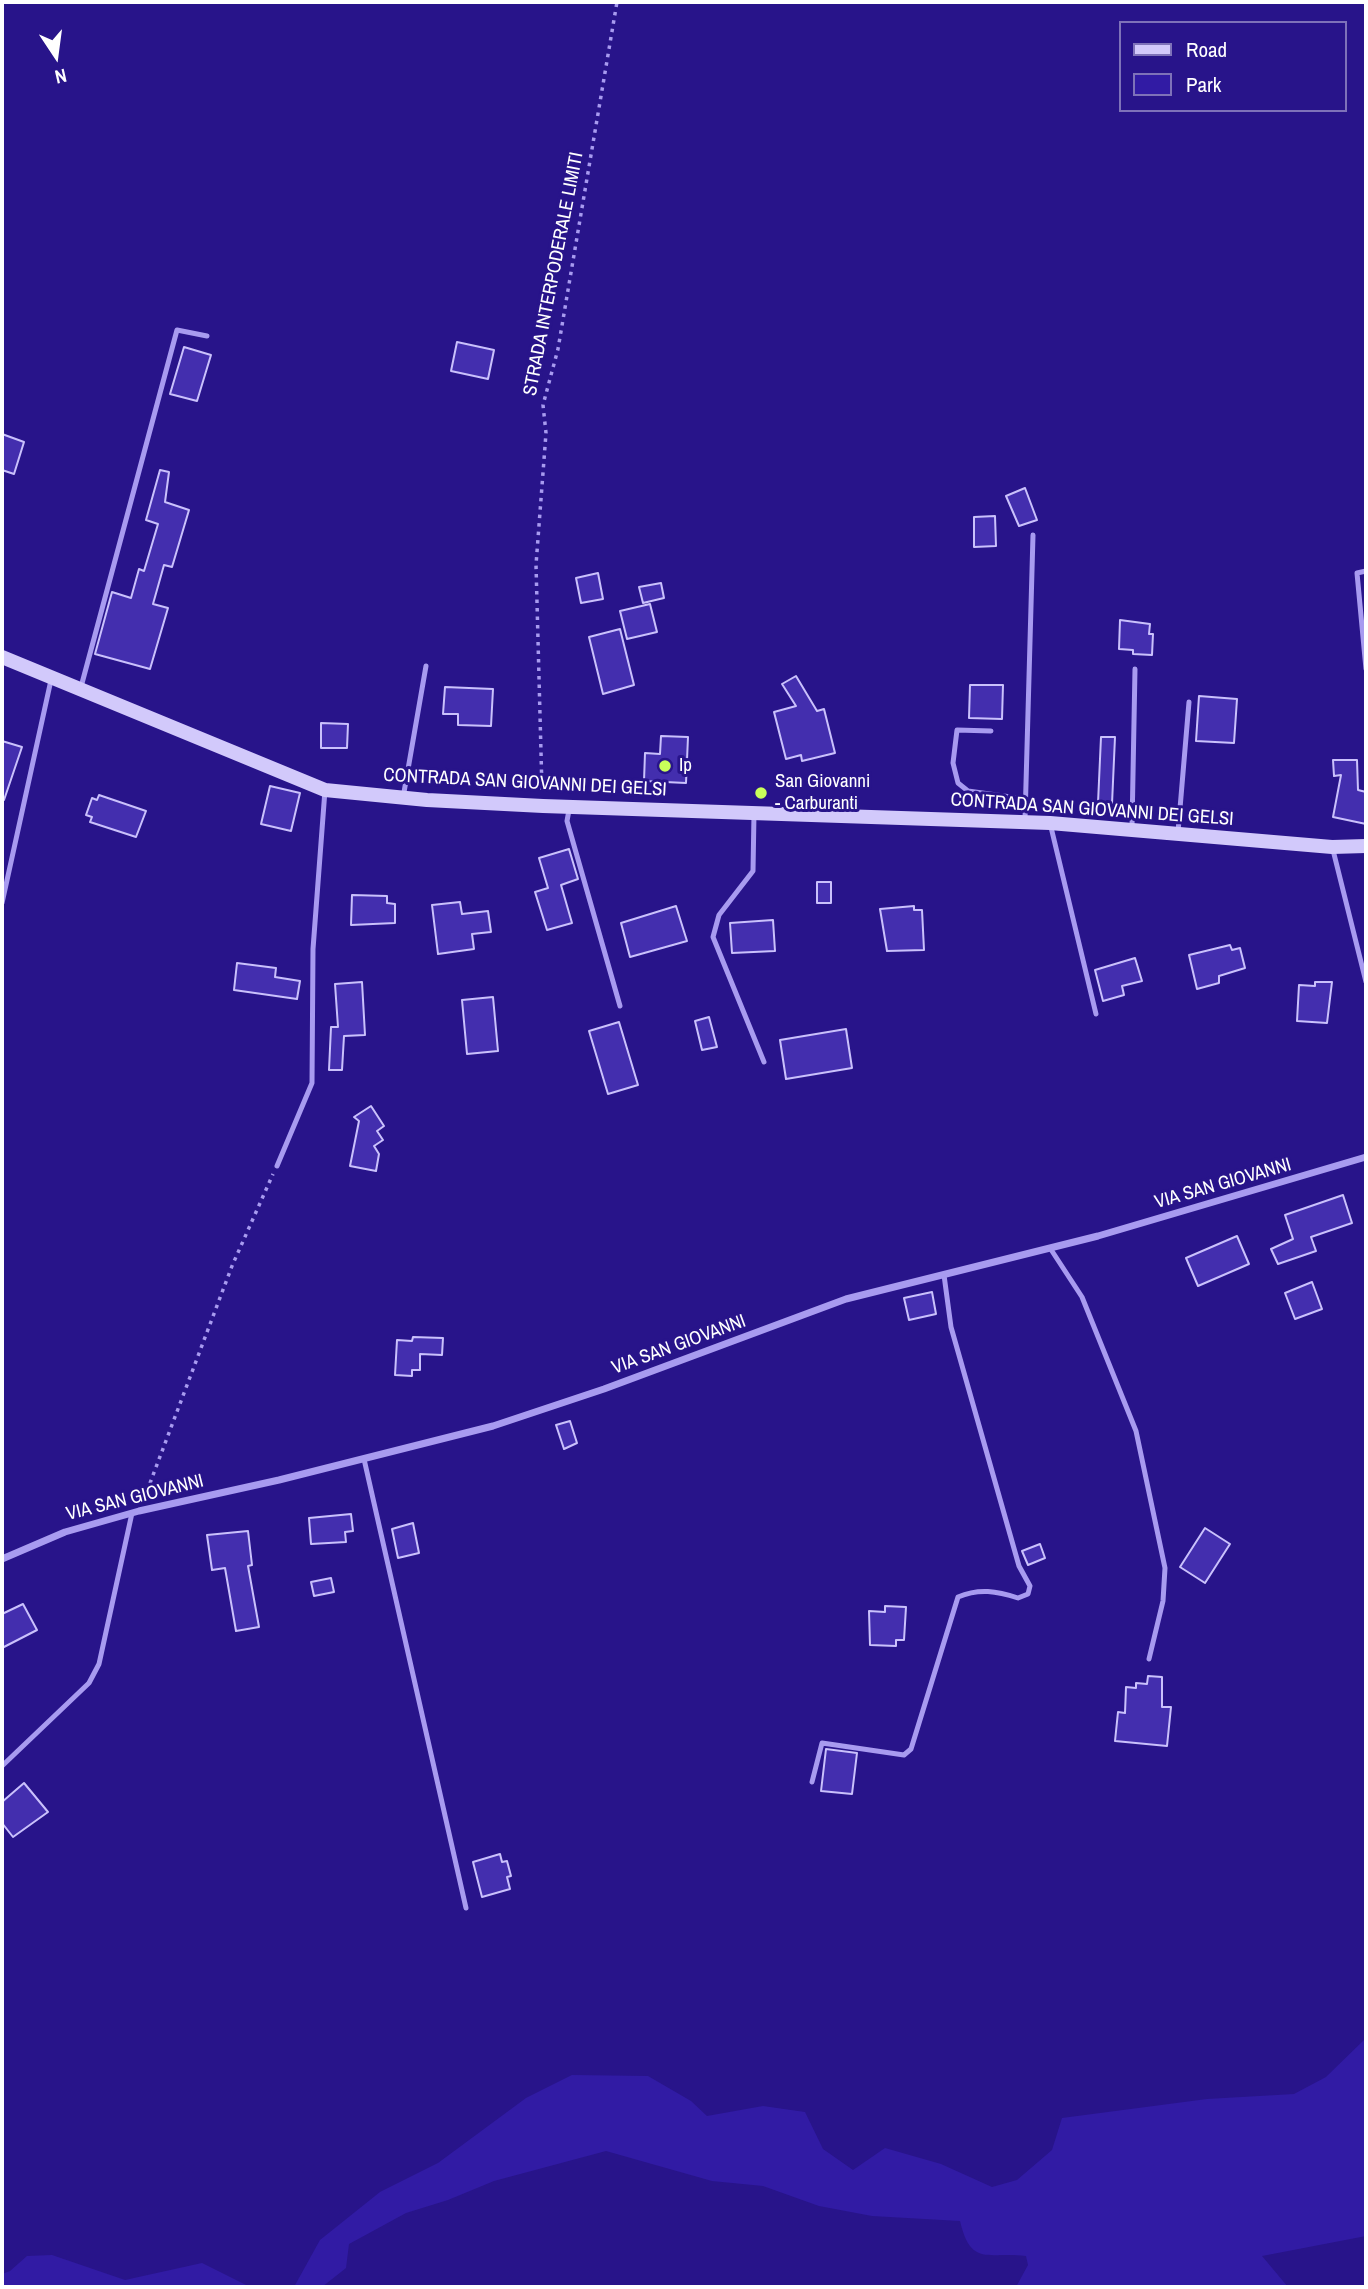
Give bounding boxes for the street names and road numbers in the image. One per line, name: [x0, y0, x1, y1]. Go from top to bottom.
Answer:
street label: STRADA INTERPODERALE LIMITI: [519, 150, 589, 398]
street label: CONTRADA SAN GIOVANNI DEI GELSI: [383, 764, 667, 802]
street label: CONTRADA SAN GIOVANNI DEI GELSI: [950, 789, 1234, 831]
street label: VIA SAN GIOVANNI: [1152, 1154, 1294, 1214]
street label: VIA SAN GIOVANNI: [609, 1310, 749, 1380]
street label: VIA SAN GIOVANNI: [64, 1470, 206, 1526]

